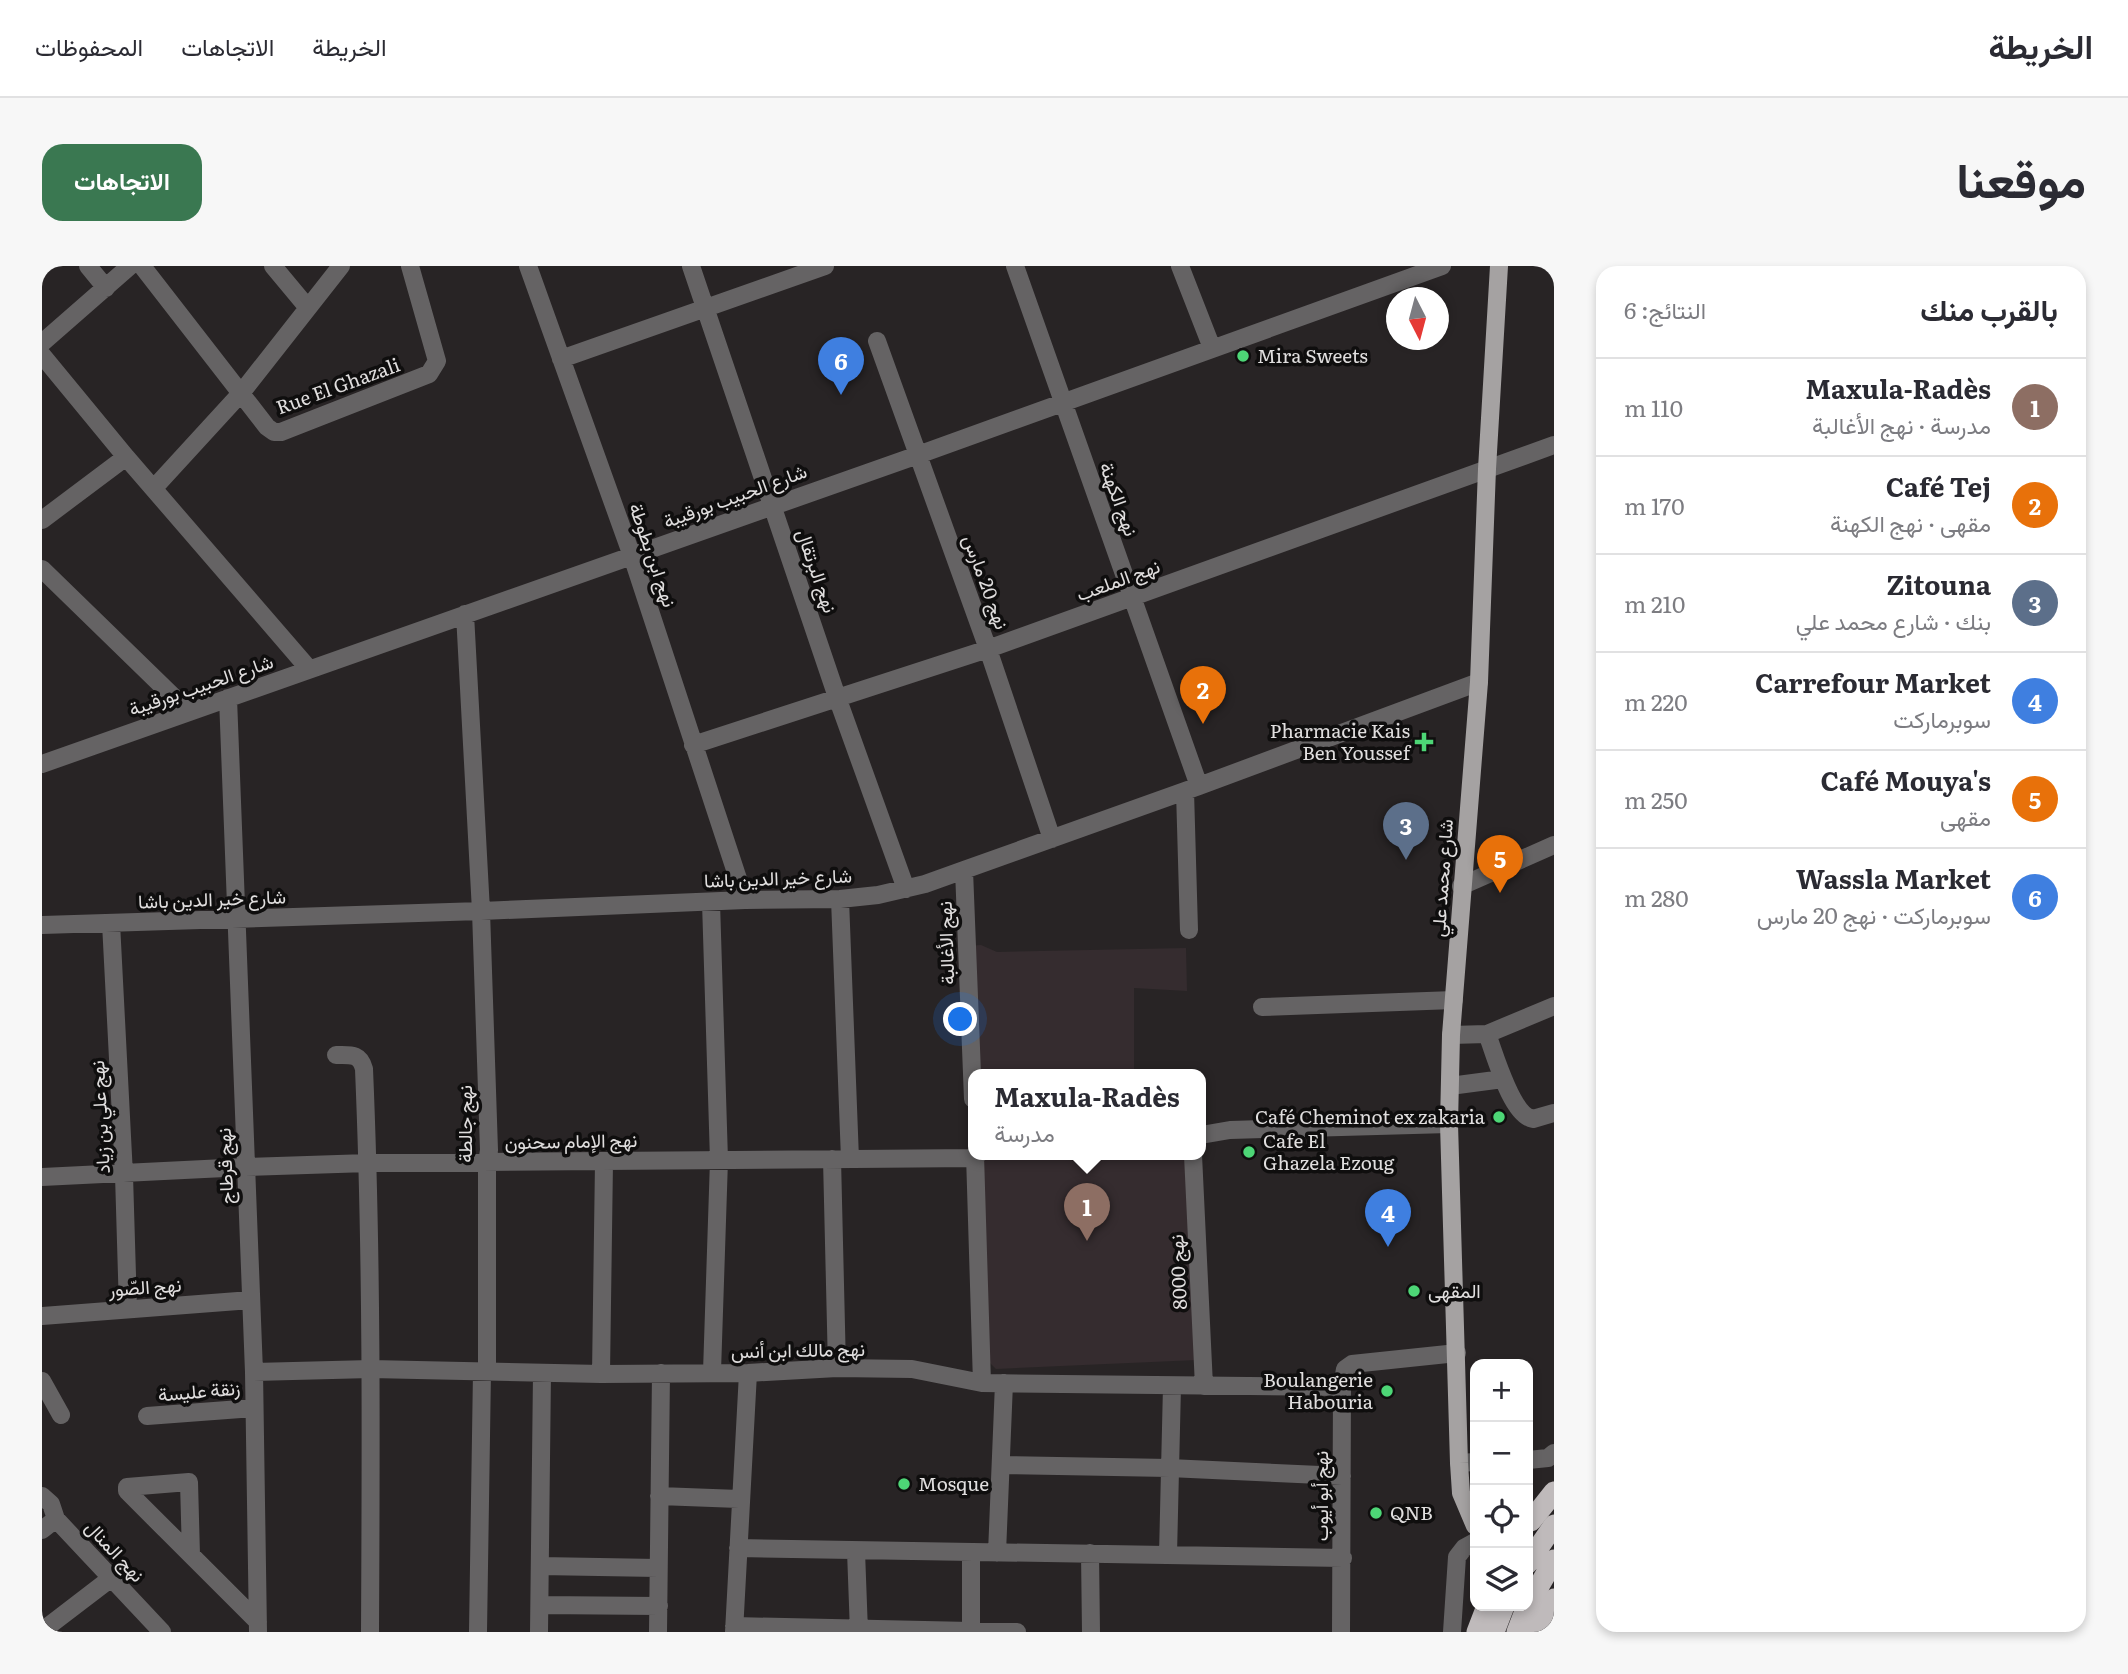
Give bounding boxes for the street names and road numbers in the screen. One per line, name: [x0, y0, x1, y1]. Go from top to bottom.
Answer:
street label: Rue El Ghazali: [272, 350, 404, 420]
street label: شارع الحبيب بورقيبة: [659, 456, 810, 534]
street label: نهج الكهنة: [1093, 458, 1146, 540]
street label: نهج ابن بطوطة: [622, 499, 685, 611]
street label: نهج البرتقال: [790, 525, 845, 617]
street label: نهج 20 مارس: [956, 530, 1017, 633]
street label: نهج الملعب: [1072, 551, 1164, 608]
street label: شارع الحبيب بورقيبة: [125, 646, 277, 722]
street label: شارع محمد علي: [1423, 818, 1462, 938]
street label: شارع خير الدين باشا: [704, 860, 852, 894]
street label: شارع خير الدين باشا: [138, 881, 286, 915]
street label: نهج الأغالبة: [930, 901, 961, 985]
street label: نهج علي بن زياد: [82, 1060, 119, 1174]
street label: نهج جالطة: [450, 1085, 479, 1163]
street label: نهج الإمام سحنون: [504, 1125, 638, 1156]
street label: نهج قرطاج: [209, 1127, 240, 1205]
street label: نهج 8000: [1161, 1234, 1194, 1310]
street label: نهج الصّور: [107, 1269, 182, 1304]
street label: نهج مالك ابن أنس: [731, 1334, 865, 1365]
street label: زنقة عليسة: [157, 1372, 241, 1408]
street label: نهج أبو أيوب: [1306, 1451, 1335, 1541]
street label: نهج المنال: [79, 1513, 152, 1588]

